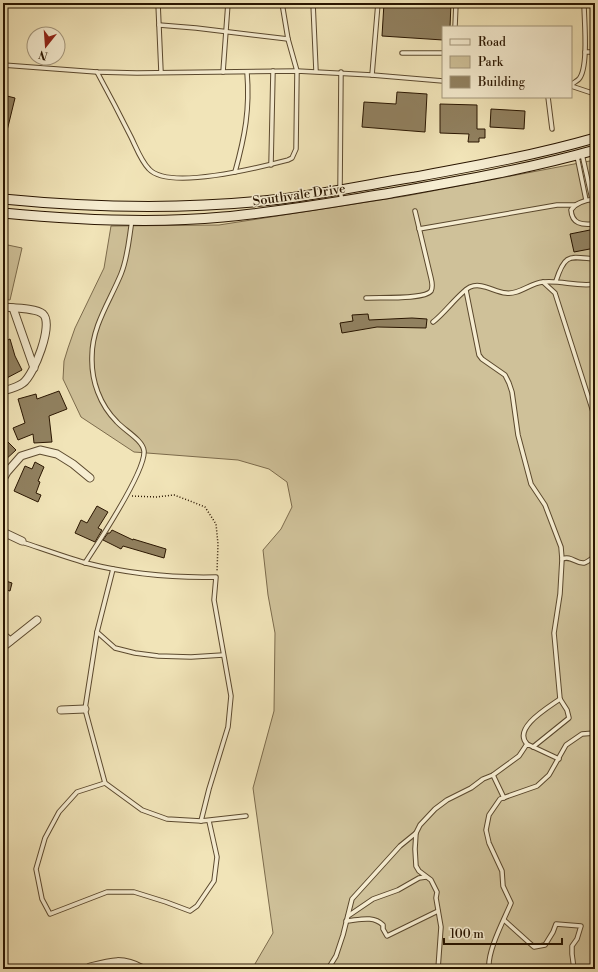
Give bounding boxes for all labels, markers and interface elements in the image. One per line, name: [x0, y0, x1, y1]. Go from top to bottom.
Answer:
north arrow: [26, 26, 66, 66]
legend: [442, 26, 572, 98]
text: Road: [478, 35, 506, 50]
text: N: [37, 47, 50, 63]
text: Park: [478, 55, 504, 70]
text: Building: [477, 75, 526, 90]
street label: Southvale Drive: [252, 180, 347, 209]
scale bar: [444, 920, 562, 946]
text: 100 m: [450, 927, 484, 942]

